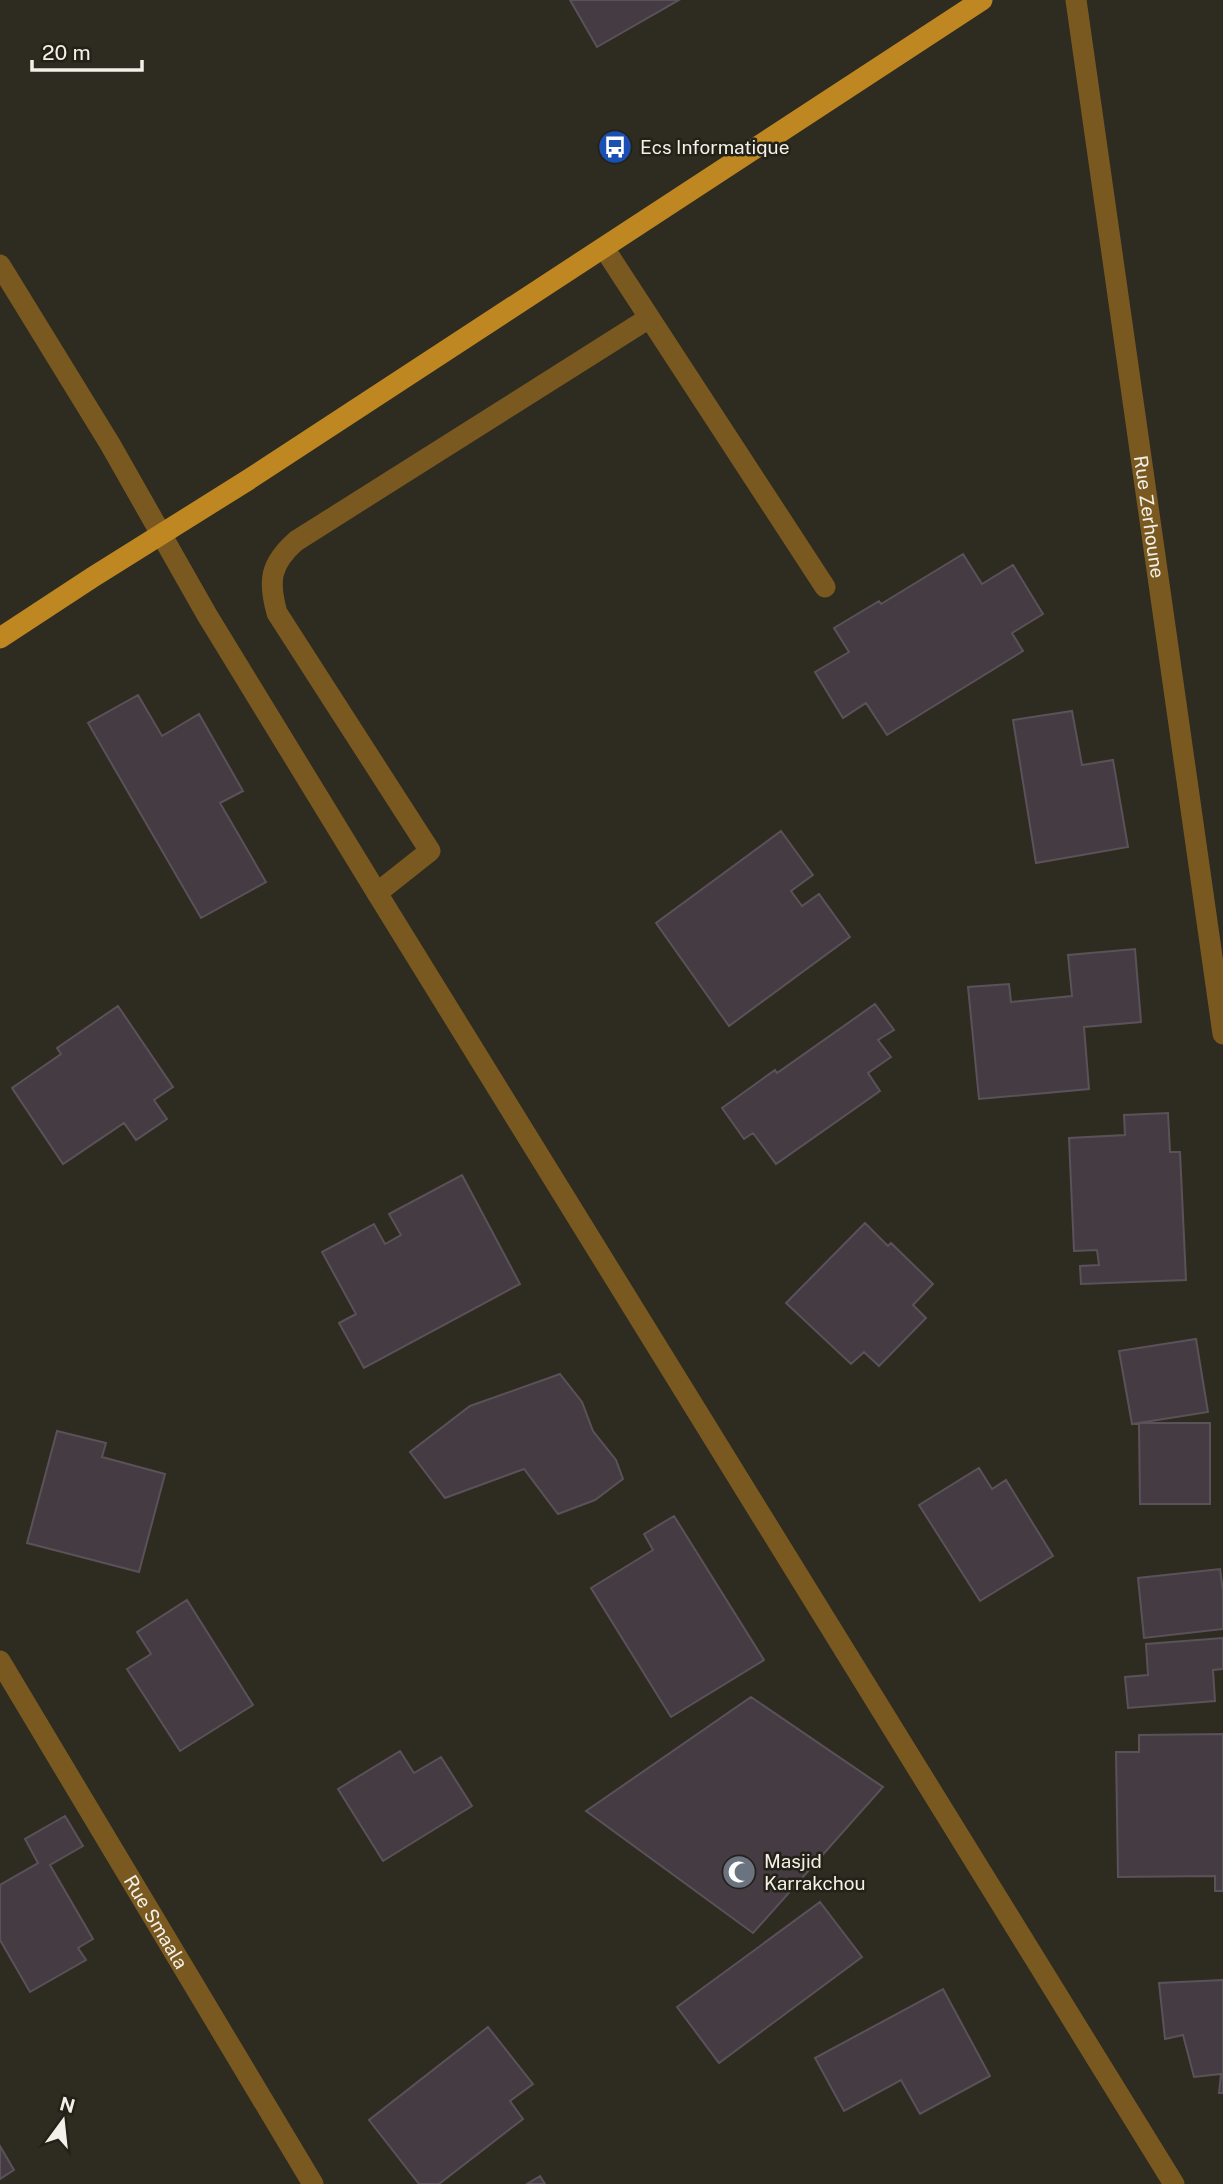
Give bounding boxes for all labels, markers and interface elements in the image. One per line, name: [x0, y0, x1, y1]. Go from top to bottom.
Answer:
scale bar: [32, 28, 142, 72]
text: 20 m: [42, 40, 91, 65]
bus stop icon: Ecs Informatique: [596, 128, 634, 166]
place label: Ecs Informatique: [640, 136, 789, 158]
street label: Rue Zerhoune: [1130, 454, 1169, 580]
place label: Masjid Karrakchou: [764, 1850, 865, 1894]
mosque icon: Masjid Karrakchou: [720, 1853, 758, 1891]
street label: Rue Smaala: [120, 1871, 193, 1973]
north arrow: [28, 2086, 98, 2156]
text: N: [57, 2092, 77, 2117]

